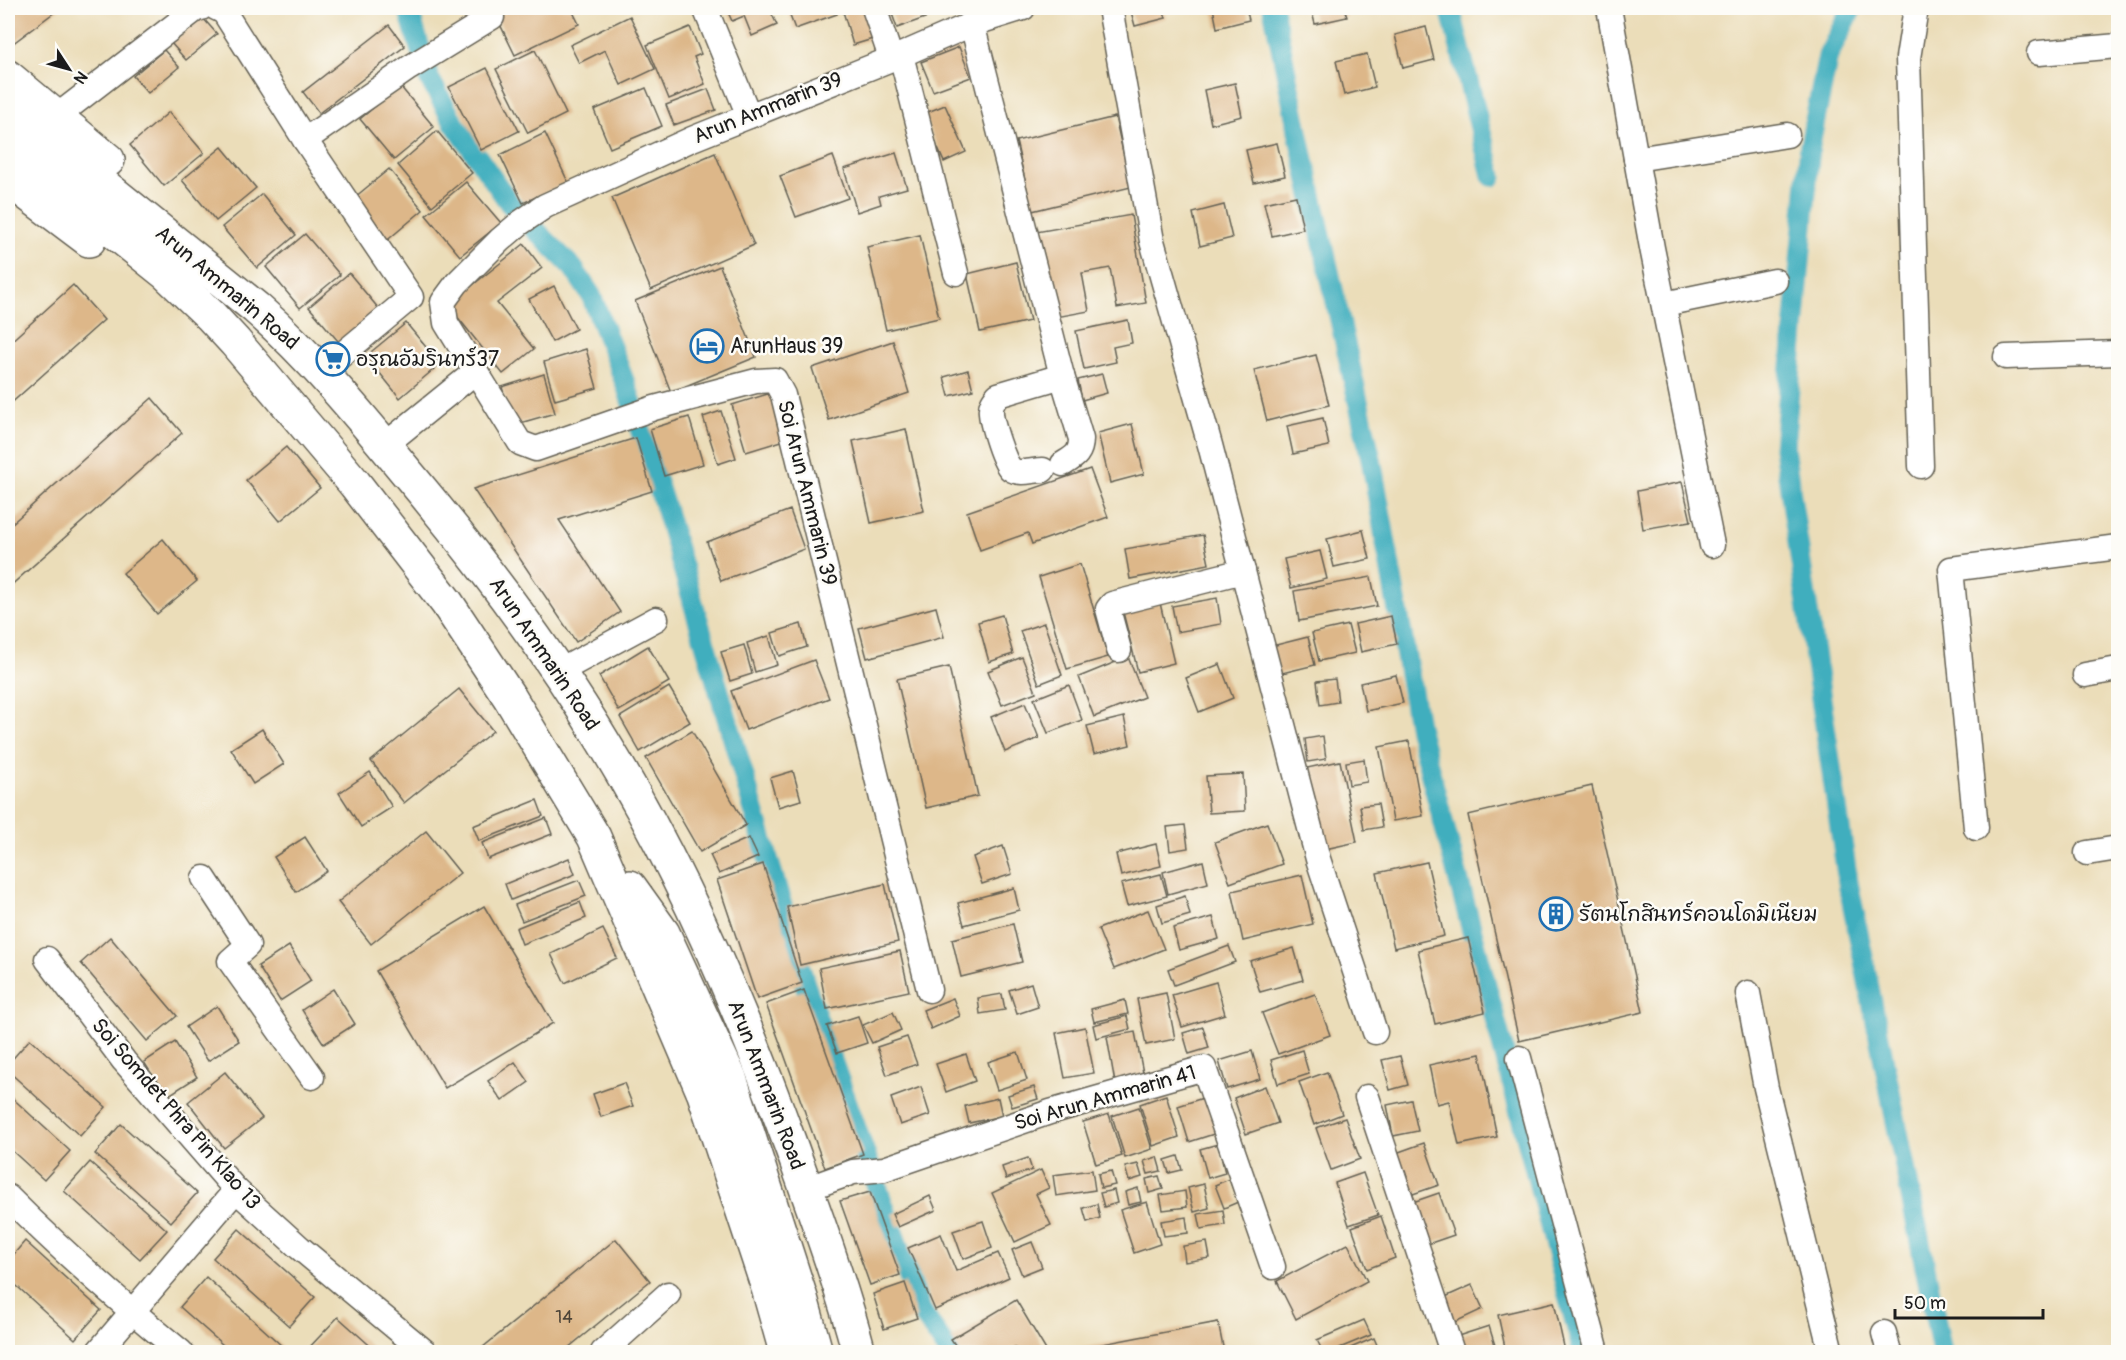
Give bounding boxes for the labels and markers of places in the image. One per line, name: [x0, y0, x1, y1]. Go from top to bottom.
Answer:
hotel icon: ArunHaus 39: [689, 328, 725, 364]
place label: ArunHaus 39: [730, 333, 843, 360]
supermarket icon: อรุณอัมรินทร์37: [315, 341, 351, 377]
place label: อรุณอัมรินทร์37: [356, 346, 499, 375]
building icon: รัตนโกสินทร์คอนโดมิเนียม: [1538, 896, 1574, 932]
place label: รัตนโกสินทร์คอนโดมิเนียม: [1579, 901, 1818, 928]

